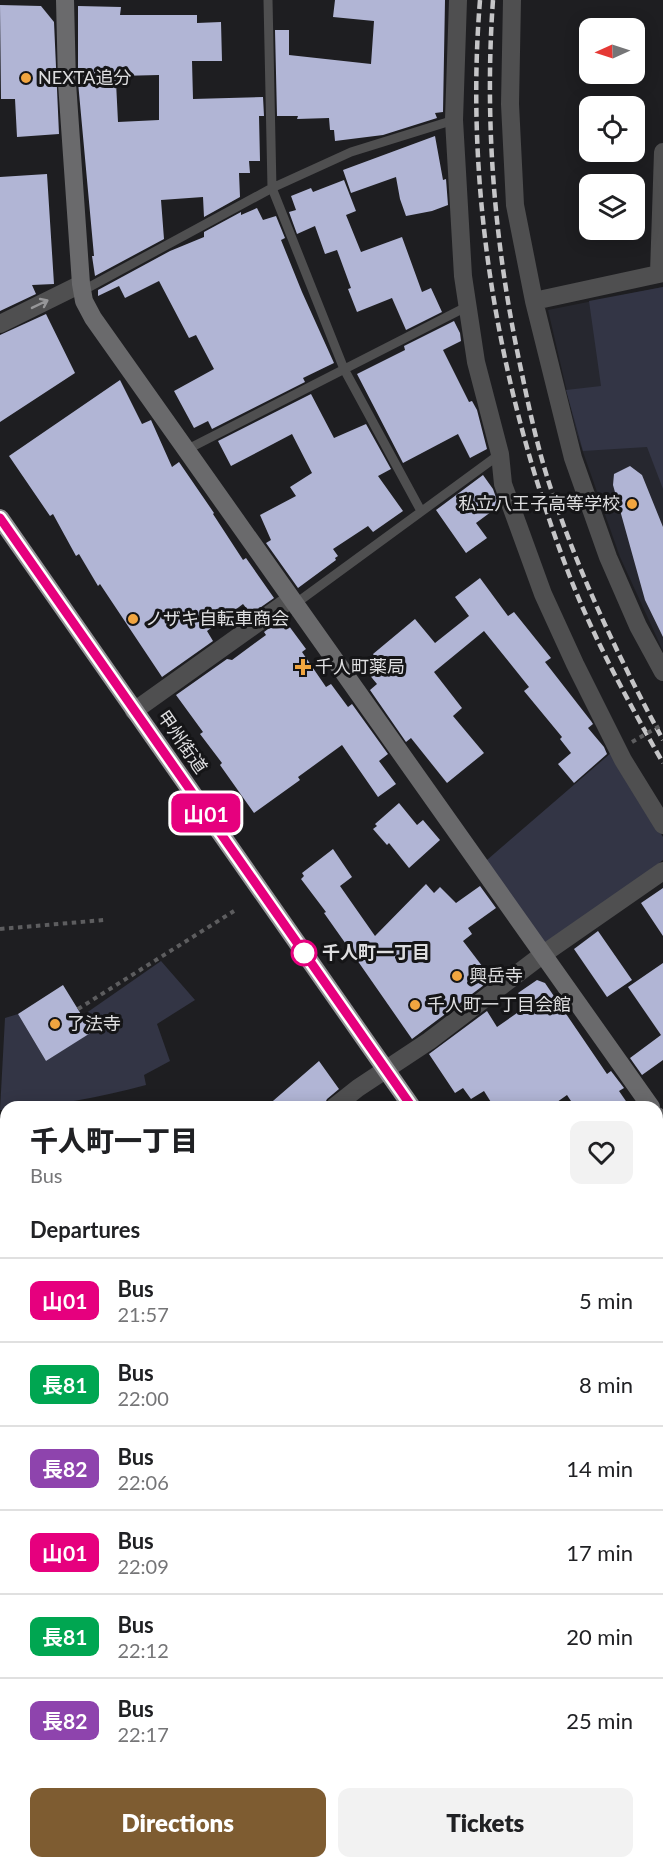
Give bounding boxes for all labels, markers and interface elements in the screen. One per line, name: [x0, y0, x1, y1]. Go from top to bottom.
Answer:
north arrow: [579, 18, 645, 84]
map controls: [579, 18, 645, 240]
place label: NEXTA追分: [38, 66, 131, 88]
marker: NEXTA追分: [19, 71, 33, 85]
button: locate: [579, 96, 645, 162]
button: layers: [579, 174, 645, 240]
one-way arrow: [31, 298, 49, 309]
place label: 私立八王子高等学校: [458, 492, 620, 514]
marker: 私立八王子高等学校: [625, 497, 639, 511]
place label: ノザキ自転車商会: [145, 607, 289, 629]
marker: ノザキ自転車商会: [126, 612, 140, 626]
place label: 千人町薬局: [315, 655, 405, 677]
marker: 千人町薬局: [296, 660, 310, 674]
street label: 甲州街道: [153, 706, 212, 777]
line badge: 山01: [172, 794, 240, 832]
text: 山01: [183, 801, 229, 826]
marker: 千人町一丁目: [291, 940, 317, 966]
place label: 千人町一丁目: [322, 941, 430, 963]
place label: 興岳寺: [469, 964, 523, 986]
marker: 興岳寺: [450, 969, 464, 983]
place label: 千人町一丁目会館: [427, 993, 571, 1015]
marker: 千人町一丁目会館: [408, 998, 422, 1012]
place label: 了法寺: [67, 1012, 121, 1034]
marker: 了法寺: [48, 1017, 62, 1031]
button: heart: [570, 1121, 633, 1184]
text: 千人町一丁目: [30, 1123, 198, 1157]
text: Bus: [30, 1163, 63, 1187]
text: Departures: [30, 1216, 140, 1243]
text: Bus: [117, 1275, 154, 1302]
text: 5 min: [579, 1287, 633, 1314]
text: 山01: [42, 1288, 87, 1313]
text: 21:57: [117, 1302, 169, 1326]
text: Bus: [117, 1359, 154, 1386]
text: 8 min: [579, 1371, 633, 1398]
text: 長81: [42, 1372, 87, 1397]
text: 22:00: [117, 1386, 169, 1410]
text: Bus: [117, 1443, 154, 1470]
text: 14 min: [566, 1455, 633, 1482]
text: 長82: [42, 1456, 87, 1481]
text: 22:06: [117, 1470, 169, 1494]
text: Bus: [117, 1527, 154, 1554]
text: 17 min: [566, 1539, 633, 1566]
text: 山01: [42, 1540, 87, 1565]
text: 22:09: [117, 1554, 169, 1578]
text: Bus: [117, 1611, 154, 1638]
text: 20 min: [566, 1623, 633, 1650]
text: 長81: [42, 1624, 87, 1649]
text: 22:12: [117, 1638, 169, 1662]
text: Bus: [117, 1695, 154, 1722]
text: 25 min: [566, 1707, 633, 1734]
text: 長82: [42, 1708, 87, 1733]
text: 22:17: [117, 1722, 169, 1746]
button: Directions: [30, 1788, 326, 1857]
button: Tickets: [338, 1788, 633, 1857]

